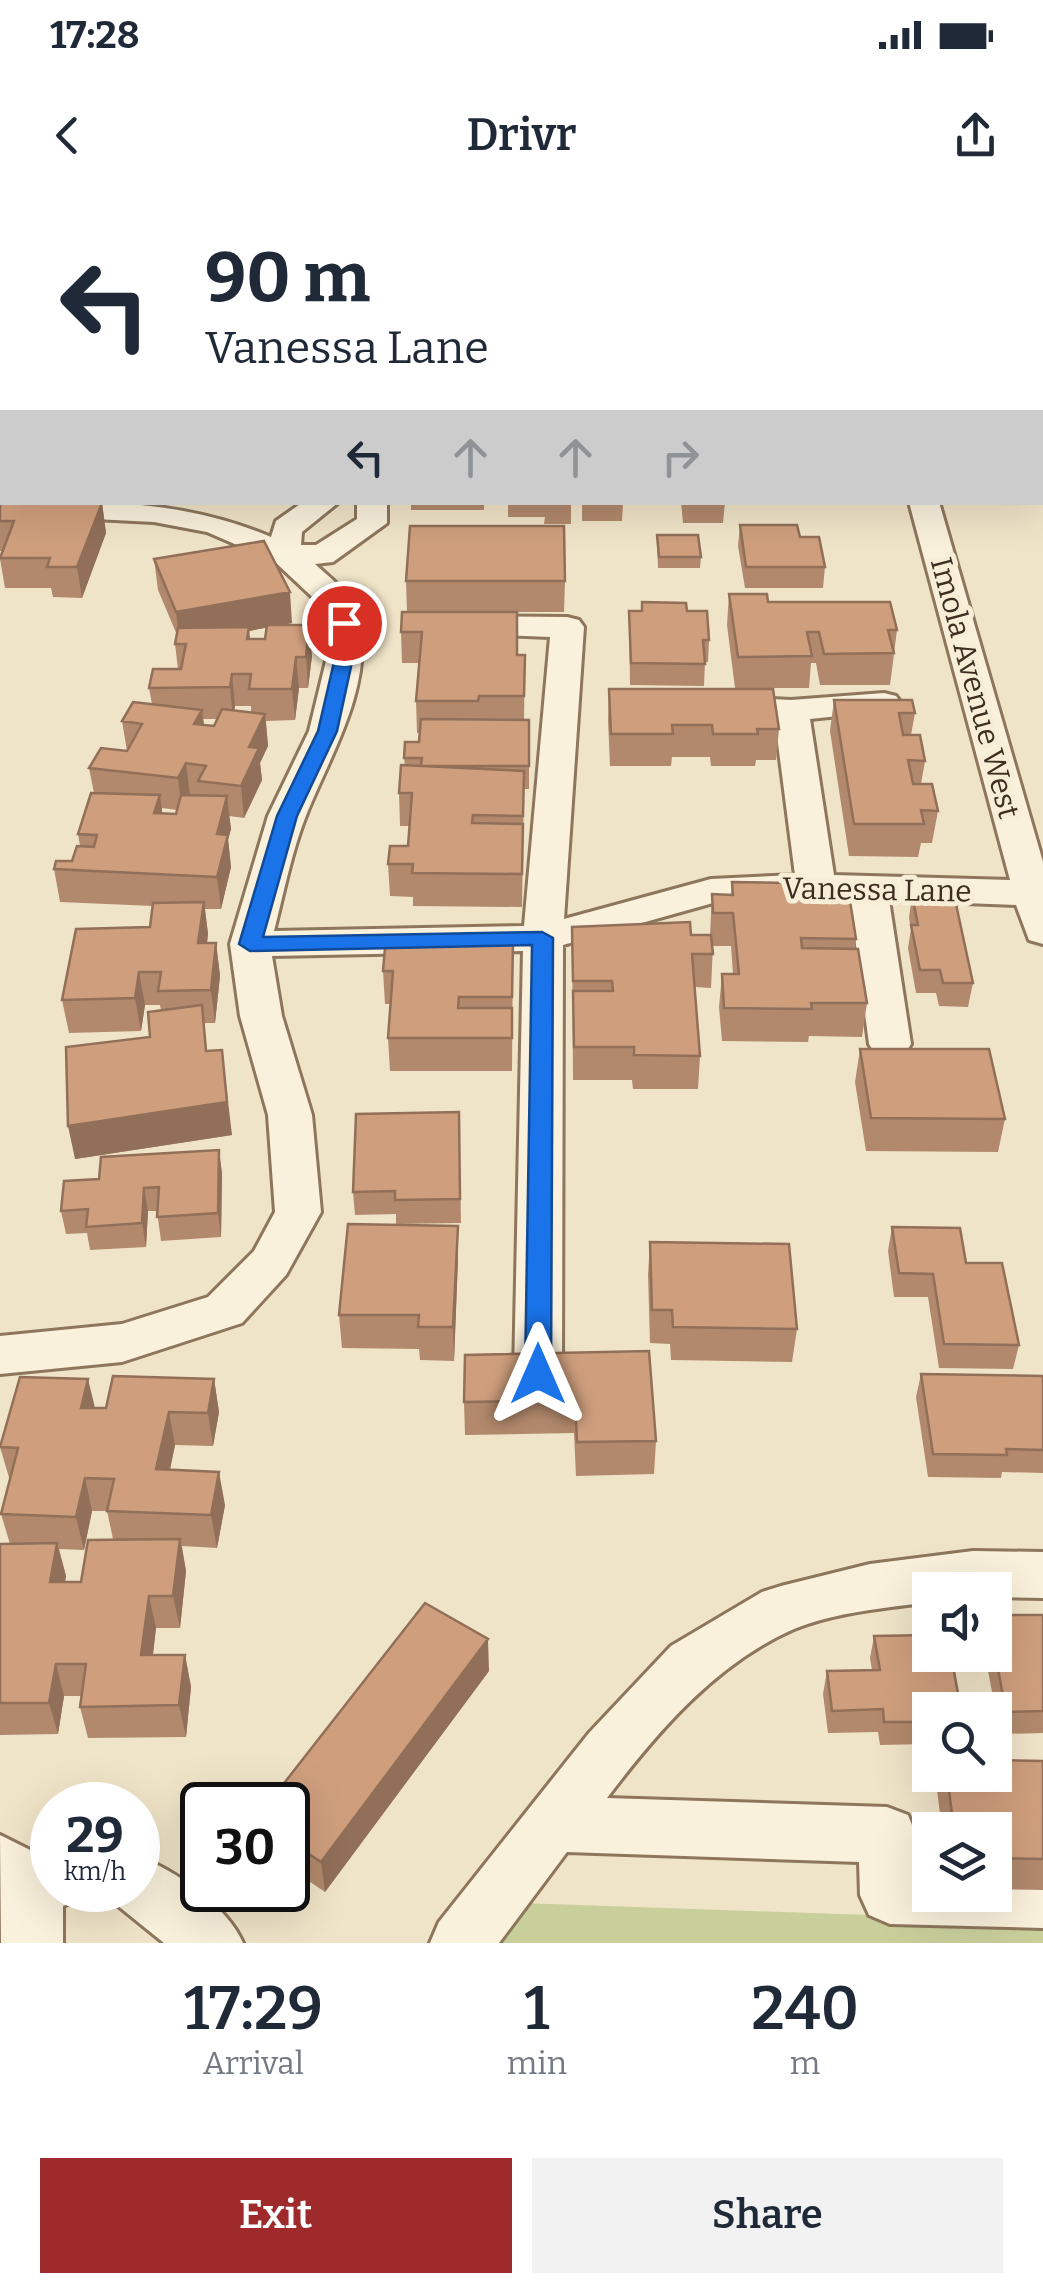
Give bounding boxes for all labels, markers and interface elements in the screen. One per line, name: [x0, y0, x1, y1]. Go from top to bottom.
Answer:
text: 17:28: [50, 12, 140, 58]
icon: back: [40, 108, 95, 163]
text: Drivr: [467, 108, 576, 162]
icon: share: [948, 108, 1003, 163]
text: 90 m: [205, 236, 370, 320]
icon: left: [40, 240, 170, 370]
text: Vanessa Lane: [205, 321, 489, 375]
icon: left: [338, 430, 393, 485]
icon: ahead: [443, 430, 498, 485]
icon: ahead: [548, 430, 603, 485]
icon: right: [653, 430, 708, 485]
street label: Imola Avenue West: [923, 554, 1027, 823]
pin: [302, 581, 387, 666]
icon: arrive: [317, 596, 372, 651]
street label: Vanessa Lane: [782, 870, 972, 910]
position arrow: [486, 1322, 590, 1426]
map controls: [912, 1572, 1012, 1912]
button: sound: [912, 1572, 1012, 1672]
button: search: [912, 1692, 1012, 1792]
speed limit sign: 30: [180, 1782, 310, 1912]
text: 29: [66, 1805, 124, 1865]
button: layers: [912, 1812, 1012, 1912]
text: km/h: [64, 1857, 126, 1887]
text: 17:29: [184, 1973, 323, 2045]
text: 1: [524, 1973, 550, 2045]
text: 240: [751, 1973, 859, 2045]
text: Arrival: [203, 2044, 304, 2082]
text: min: [507, 2044, 567, 2082]
text: m: [790, 2044, 820, 2082]
button: Exit: [40, 2158, 512, 2273]
button: Share: [532, 2158, 1003, 2273]

